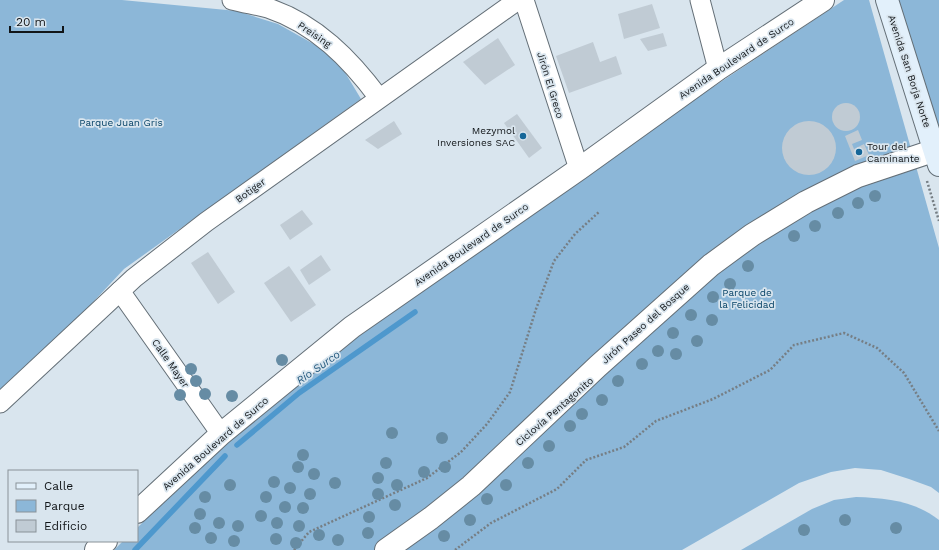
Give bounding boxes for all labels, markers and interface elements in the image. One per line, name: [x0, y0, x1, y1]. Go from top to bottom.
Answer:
scale bar: [10, 8, 63, 34]
street label: Avenida San Borja Norte: [886, 13, 933, 129]
text: 20 m: [16, 15, 46, 29]
street label: Avenida Boulevard de Surco: [677, 16, 796, 101]
street label: Preising: [296, 19, 334, 50]
street label: Jirón El Greco: [535, 51, 566, 120]
park label: Parque Juan Gris: [79, 117, 163, 128]
place label: Mezymol Inversiones SAC: [437, 125, 515, 148]
marker: Mezymol Inversiones SAC: [518, 131, 528, 141]
place label: Tour del Caminante: [867, 141, 920, 164]
marker: Tour del Caminante: [854, 147, 864, 157]
street label: Botiger: [233, 176, 267, 205]
street label: Avenida Boulevard de Surco: [412, 201, 530, 288]
street label: Jirón Paseo del Bosque: [599, 281, 692, 366]
park label: Parque de la Felicidad: [719, 287, 775, 310]
street label: Calle Mayer: [150, 337, 191, 390]
water label: Río Surco: [294, 348, 343, 387]
street label: Ciclovía Pentagonito: [513, 375, 595, 448]
street label: Avenida Boulevard de Surco: [160, 394, 270, 492]
legend: [8, 470, 138, 542]
text: Calle: [44, 479, 73, 493]
text: Parque: [44, 499, 85, 513]
text: Edificio: [44, 519, 87, 533]

